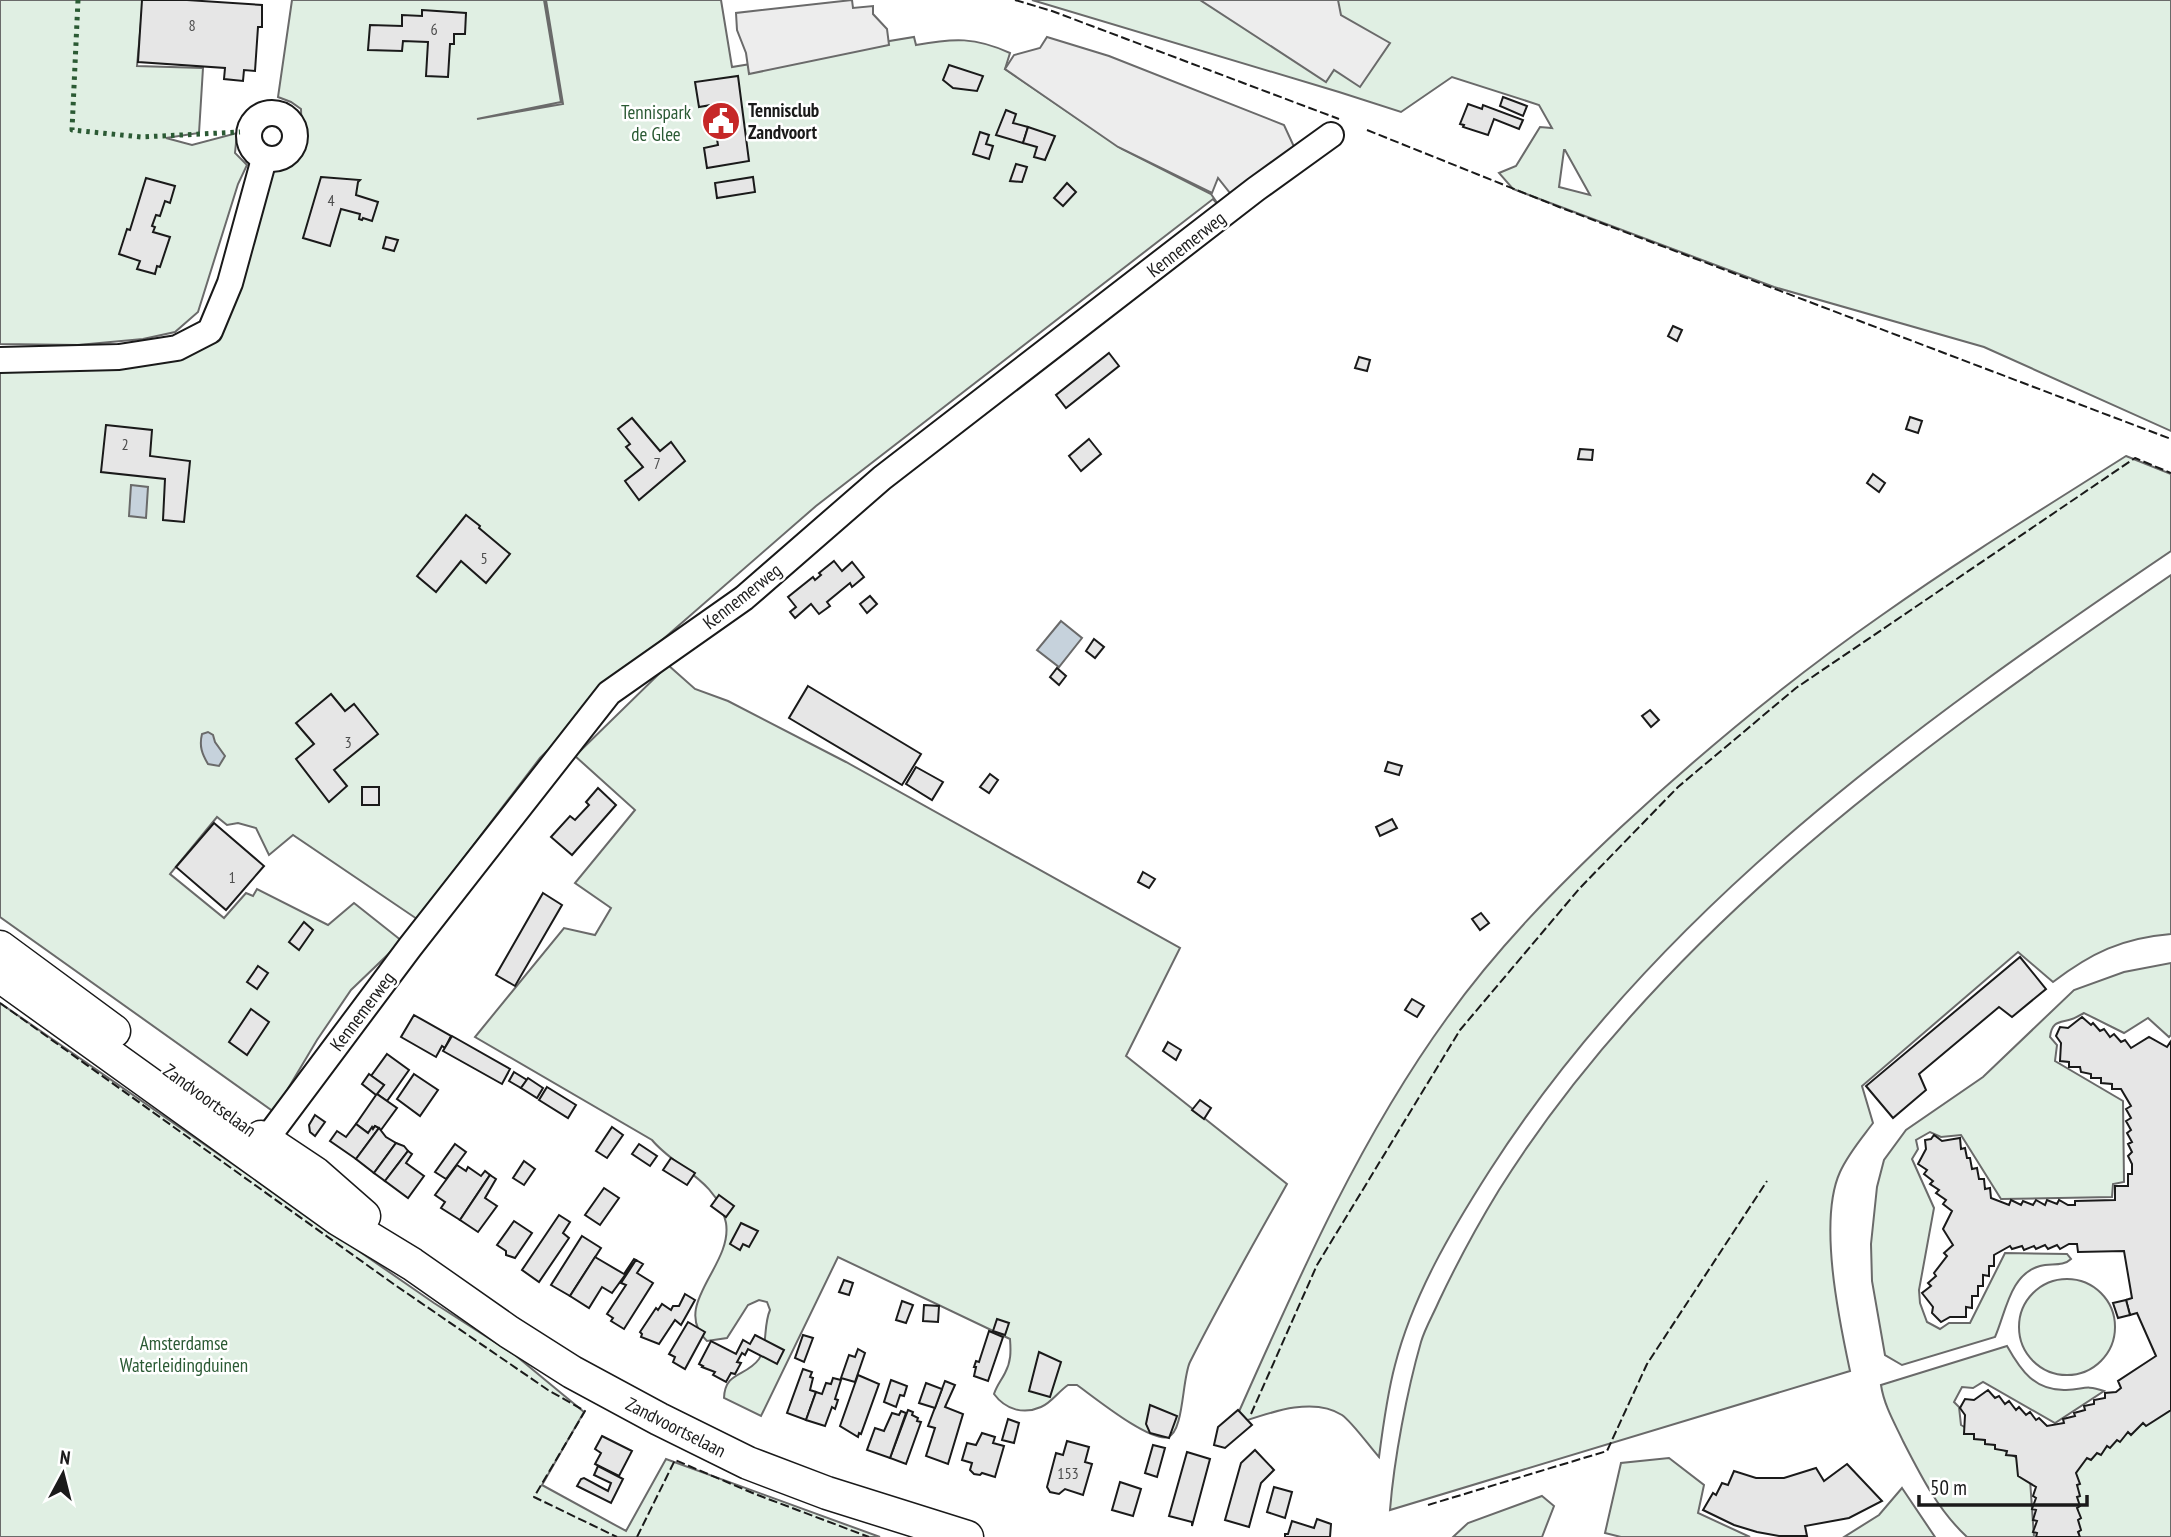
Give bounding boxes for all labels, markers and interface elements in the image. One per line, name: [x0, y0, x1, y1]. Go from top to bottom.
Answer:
house number: 8: [188, 15, 196, 35]
house number: 6: [430, 19, 438, 39]
place label: Tennisclub Zandvoort: [748, 98, 819, 144]
park label: Tennispark de Glee: [621, 100, 692, 146]
public building icon: Tennisclub Zandvoort: [700, 100, 742, 142]
house number: 4: [327, 190, 335, 210]
street label: Kennemerweg: [1142, 206, 1230, 282]
house number: 2: [121, 434, 129, 454]
house number: 7: [653, 453, 661, 473]
house number: 5: [480, 548, 488, 568]
street label: Kennemerweg: [698, 558, 786, 634]
house number: 3: [344, 732, 352, 752]
house number: 1: [228, 867, 236, 887]
street label: Kennemerweg: [324, 966, 400, 1056]
street label: Zandvoortselaan: [159, 1058, 261, 1142]
park label: Amsterdamse Waterleidingduinen: [120, 1331, 248, 1377]
street label: Zandvoortselaan: [622, 1392, 730, 1462]
north arrow: [28, 1439, 98, 1509]
text: N: [59, 1445, 72, 1470]
house number: 153: [1057, 1463, 1079, 1483]
scale bar: [1919, 1464, 2087, 1508]
text: 50 m: [1930, 1474, 1967, 1501]

